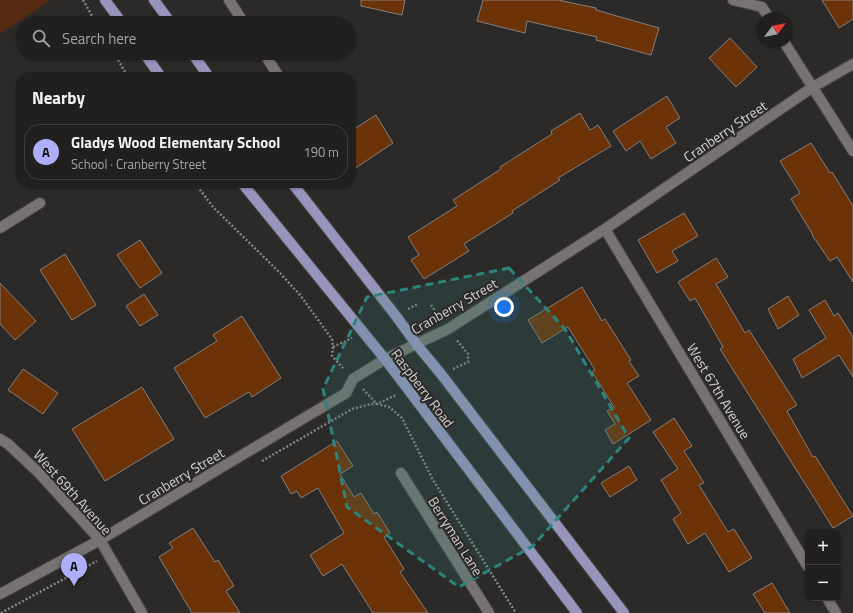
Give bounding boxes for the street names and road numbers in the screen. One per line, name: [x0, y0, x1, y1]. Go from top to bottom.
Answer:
street label: Cranberry Street: [679, 95, 771, 167]
street label: Cranberry Street: [407, 273, 501, 339]
street label: West 67th Avenue: [682, 339, 756, 443]
street label: Raspberry Road: [386, 344, 460, 432]
street label: Cranberry Street: [134, 442, 228, 510]
street label: West 69th Avenue: [29, 445, 117, 539]
street label: Berryman Lane: [423, 492, 489, 580]

